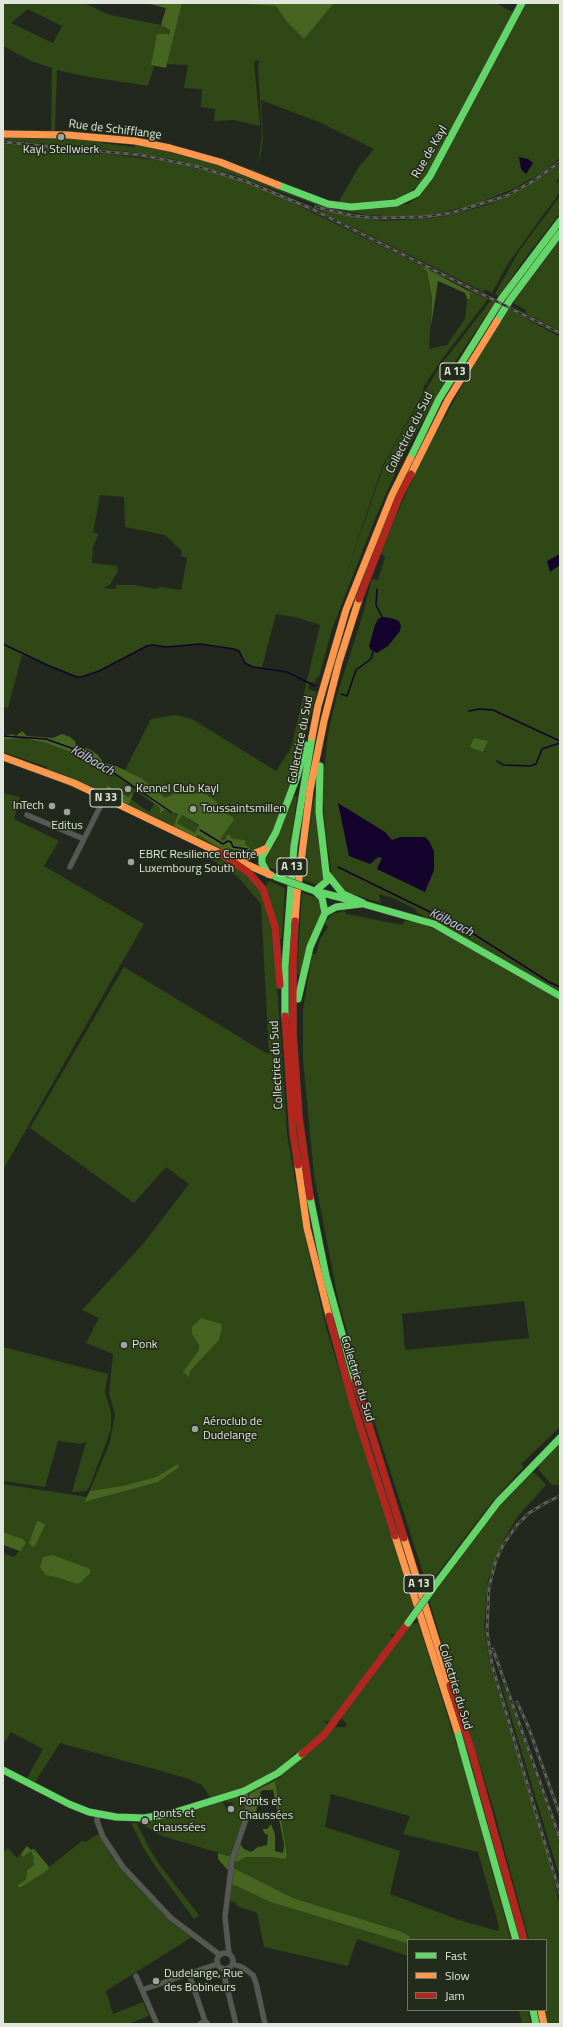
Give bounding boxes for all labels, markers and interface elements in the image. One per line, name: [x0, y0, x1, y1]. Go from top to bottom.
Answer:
street label: Rue de Schifflange: [68, 117, 162, 143]
street label: Rue de Kayl: [409, 123, 451, 181]
marker: Kayl, Stellwierk: [56, 132, 66, 142]
place label: Kayl, Stellwierk: [23, 143, 99, 157]
road number: A 13: [440, 363, 470, 381]
street label: Collectrice du Sud: [383, 390, 437, 476]
street label: Collectrice du Sud: [285, 695, 317, 785]
water label: Kälbaach: [68, 742, 116, 780]
place label: Kennel Club Kayl: [136, 782, 219, 796]
marker: Kennel Club Kayl: [123, 784, 133, 794]
road number: N 33: [90, 789, 122, 807]
place label: InTech: [13, 799, 44, 813]
marker: InTech: [47, 801, 57, 811]
place label: Toussaintsmillen: [201, 802, 286, 816]
marker: Toussaintsmillen: [188, 804, 198, 814]
marker: Editus: [62, 807, 72, 817]
place label: Editus: [51, 819, 83, 833]
place label: EBRC Resilience Centre Luxembourg South: [139, 848, 256, 876]
marker: EBRC Resilience Centre Luxembourg South: [126, 857, 136, 867]
road number: A 13: [277, 858, 307, 876]
water label: Kälbaach: [426, 905, 476, 941]
street label: Collectrice du Sud: [267, 1020, 287, 1110]
street label: Collectrice du Sud: [337, 1334, 377, 1424]
place label: Ponk: [132, 1338, 158, 1352]
marker: Ponk: [119, 1340, 129, 1350]
place label: Aéroclub de Dudelange: [203, 1415, 262, 1443]
marker: Aéroclub de Dudelange: [190, 1424, 200, 1434]
road number: A 13: [404, 1575, 434, 1593]
street label: Collectrice du Sud: [435, 1642, 475, 1732]
place label: Ponts et Chaussées: [239, 1795, 293, 1823]
marker: Ponts et Chaussées: [226, 1804, 236, 1814]
place label: ponts et chaussées: [153, 1807, 206, 1835]
marker: ponts et chaussées: [140, 1816, 150, 1826]
legend: [407, 1939, 547, 2011]
text: Fast: [445, 1946, 467, 1965]
text: Slow: [445, 1966, 470, 1985]
place label: Dudelange, Rue des Bobineurs: [164, 1967, 243, 1995]
marker: Dudelange, Rue des Bobineurs: [151, 1976, 161, 1986]
text: Jam: [445, 1986, 465, 2005]

